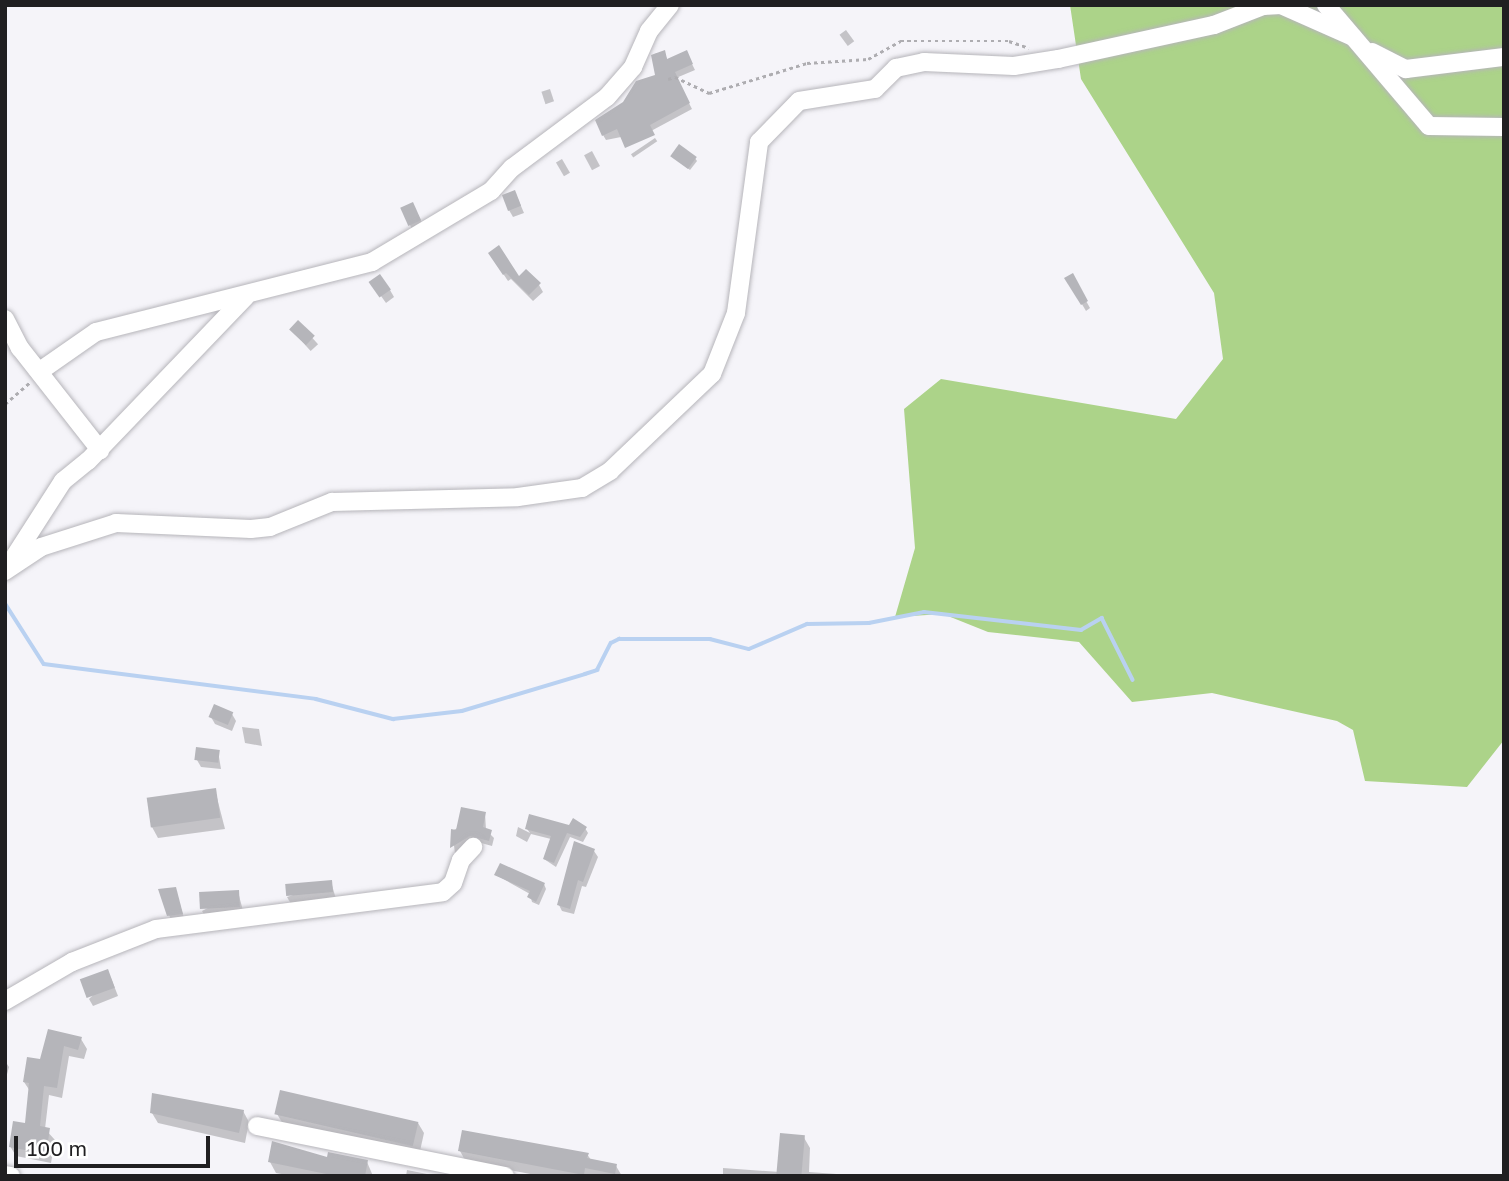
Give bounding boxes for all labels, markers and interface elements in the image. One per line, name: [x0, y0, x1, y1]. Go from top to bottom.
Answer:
scale bar: [18, 1122, 214, 1166]
text: 100 m: [27, 1135, 87, 1161]

